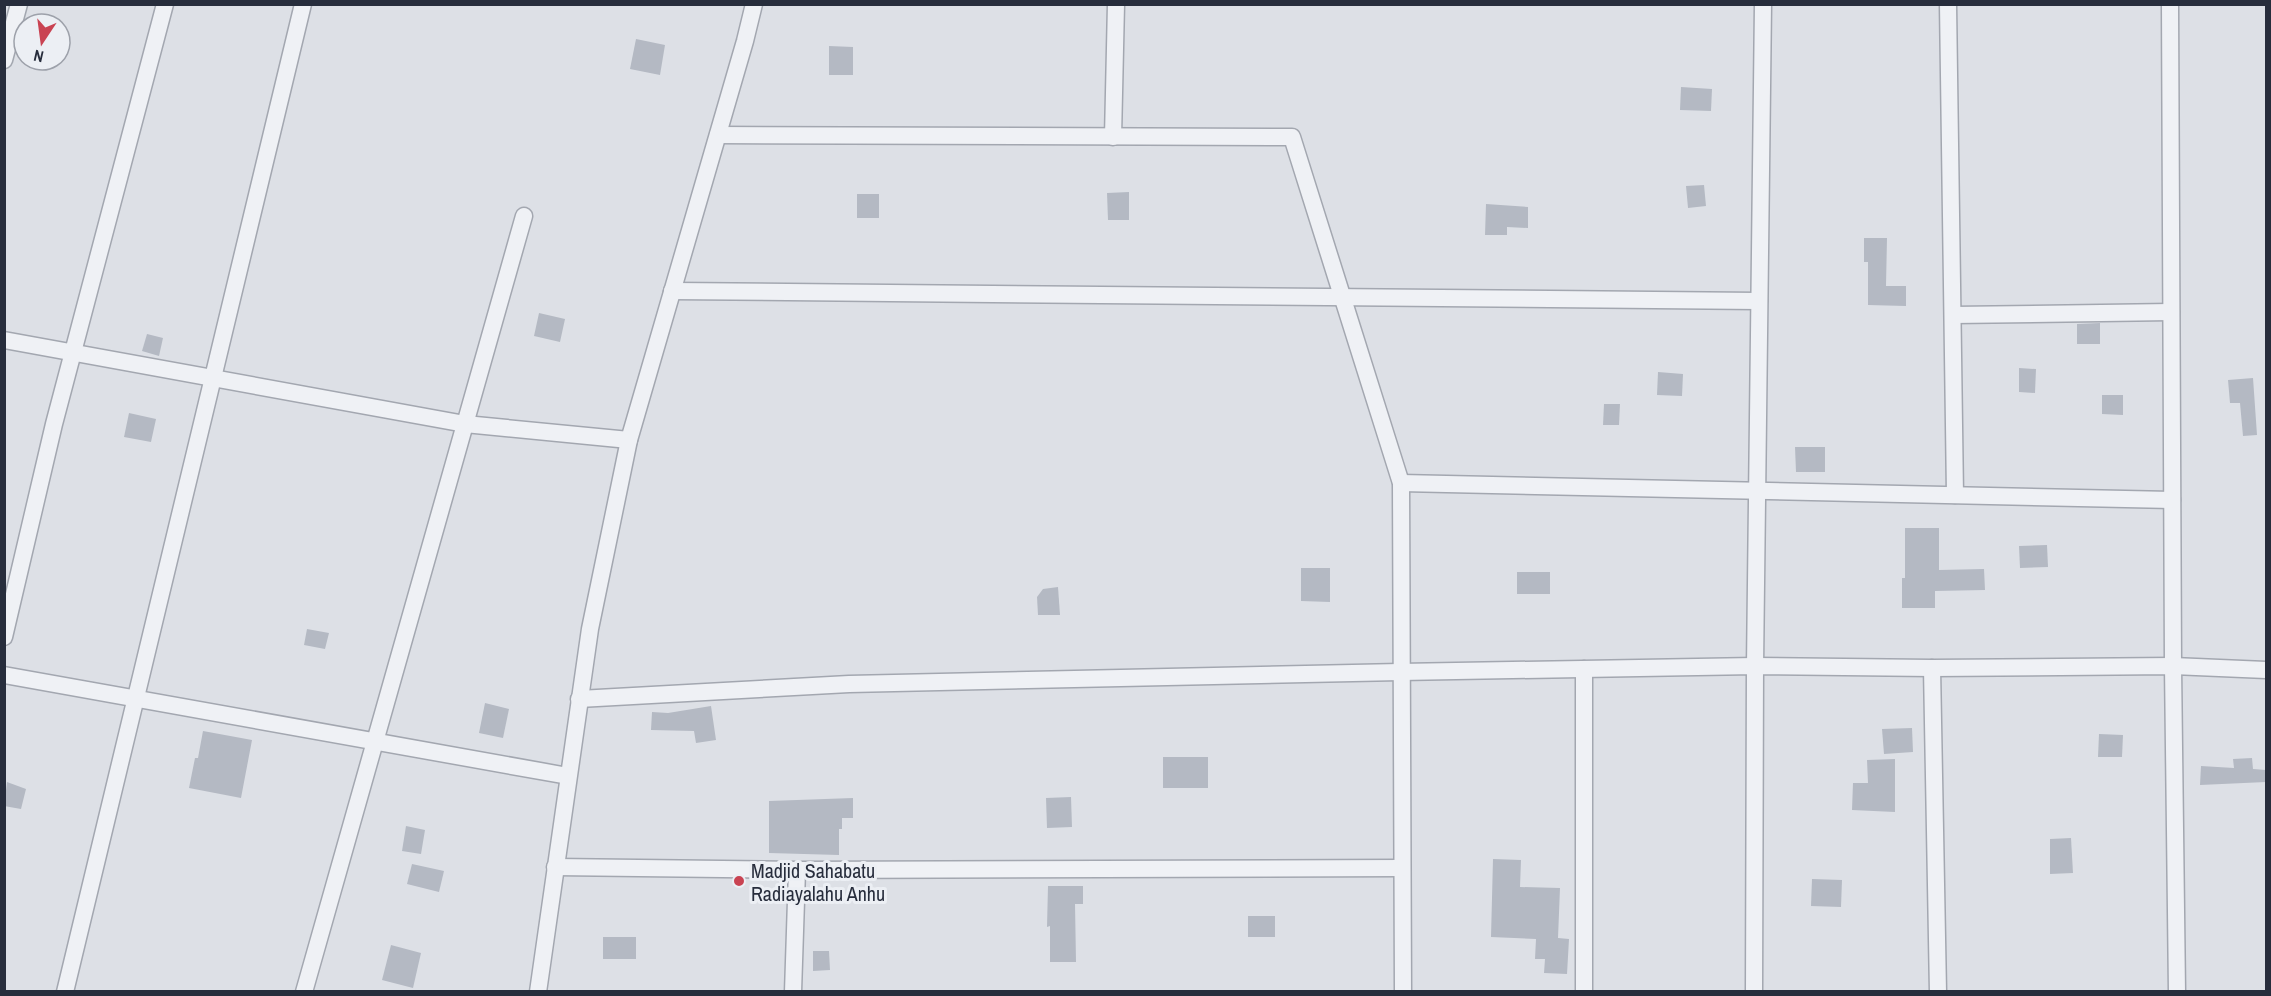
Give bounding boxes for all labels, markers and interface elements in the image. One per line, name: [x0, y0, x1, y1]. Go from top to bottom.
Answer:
north arrow: [12, 12, 72, 72]
text: N: [32, 45, 46, 68]
place label: Madjid Sahabatu Radiayalahu Anhu: [751, 857, 885, 907]
marker: Madjid Sahabatu Radiayalahu Anhu: [732, 874, 746, 888]

